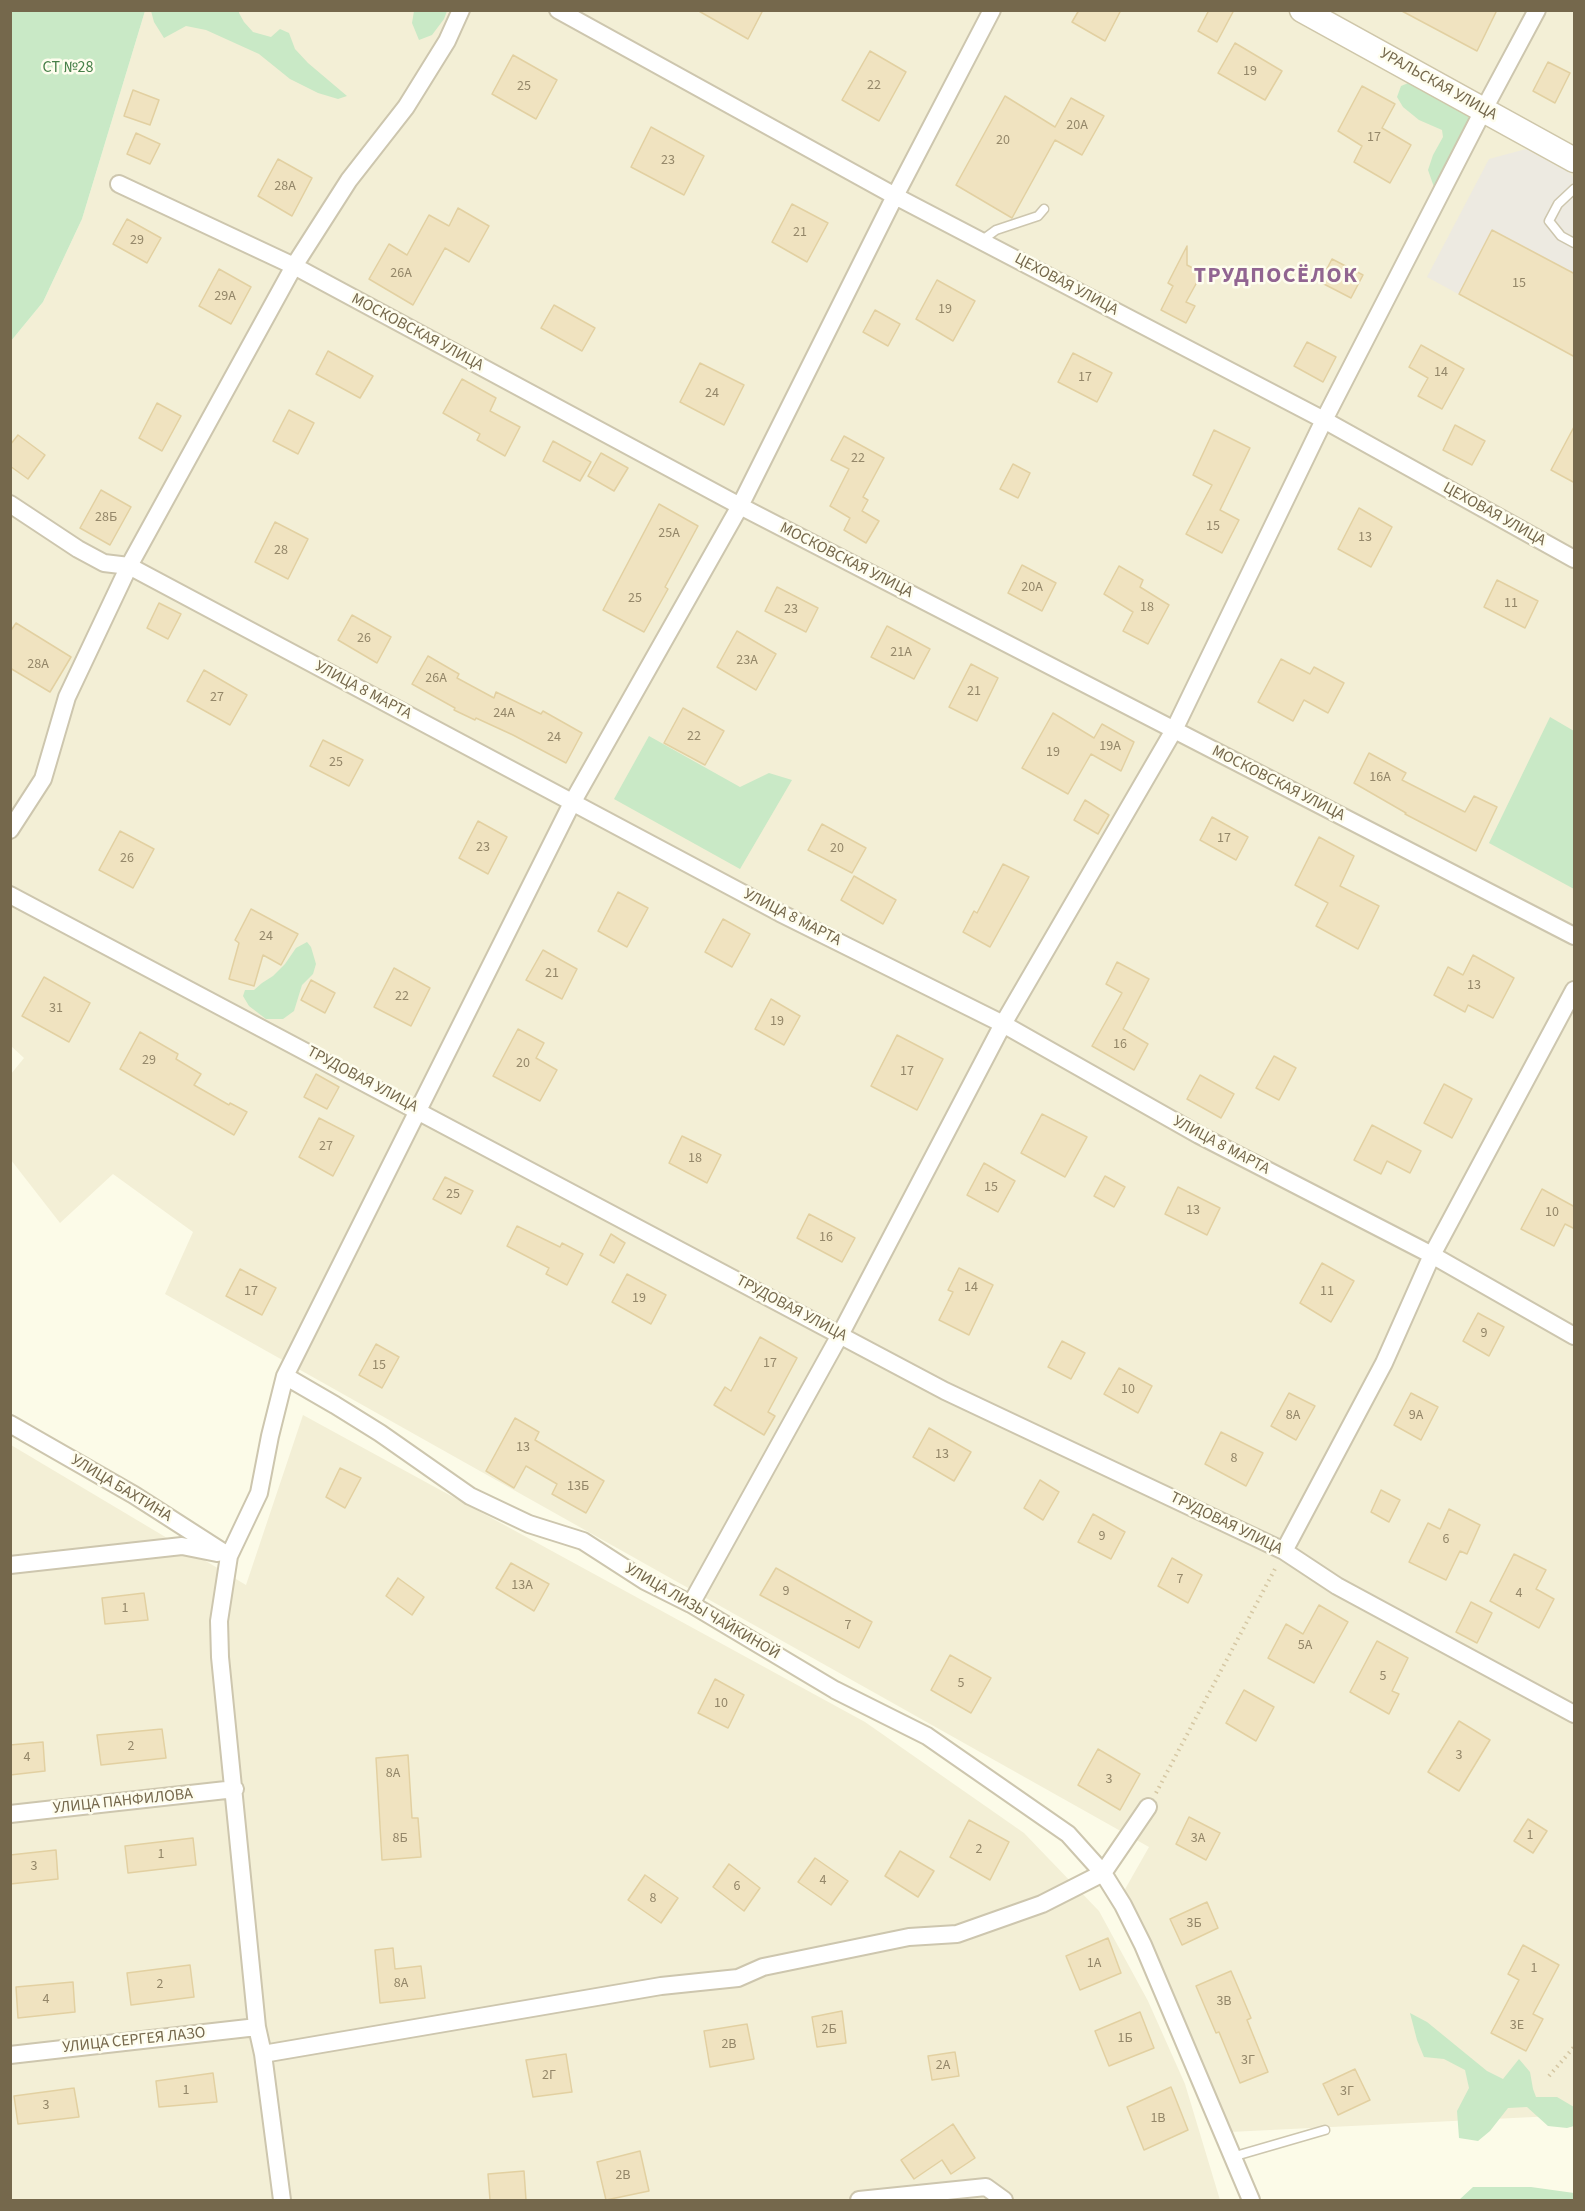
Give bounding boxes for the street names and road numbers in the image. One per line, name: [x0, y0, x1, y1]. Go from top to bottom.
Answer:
street label: УРАЛЬСКАЯ УЛИЦА: [1376, 45, 1500, 125]
street label: ЦЕХОВАЯ УЛИЦА: [1011, 250, 1121, 320]
street label: МОСКОВСКАЯ УЛИЦА: [348, 290, 486, 376]
street label: ЦЕХОВАЯ УЛИЦА: [1439, 479, 1549, 551]
street label: МОСКОВСКАЯ УЛИЦА: [776, 519, 916, 603]
street label: УЛИЦА 8 МАРТА: [311, 657, 415, 725]
street label: МОСКОВСКАЯ УЛИЦА: [1208, 742, 1348, 826]
street label: УЛИЦА 8 МАРТА: [740, 885, 844, 951]
street label: ТРУДОВАЯ УЛИЦА: [303, 1043, 421, 1117]
street label: УЛИЦА 8 МАРТА: [1169, 1112, 1273, 1180]
street label: ТРУДОВАЯ УЛИЦА: [732, 1272, 850, 1346]
street label: УЛИЦА БАХТИНА: [67, 1451, 175, 1527]
street label: ТРУДОВАЯ УЛИЦА: [1167, 1488, 1285, 1560]
street label: УЛИЦА ЛИЗЫ ЧАЙКИНОЙ: [621, 1560, 783, 1664]
street label: УЛИЦА ПАНФИЛОВА: [52, 1785, 194, 1819]
street label: УЛИЦА СЕРГЕЯ ЛАЗО: [62, 2024, 206, 2058]

